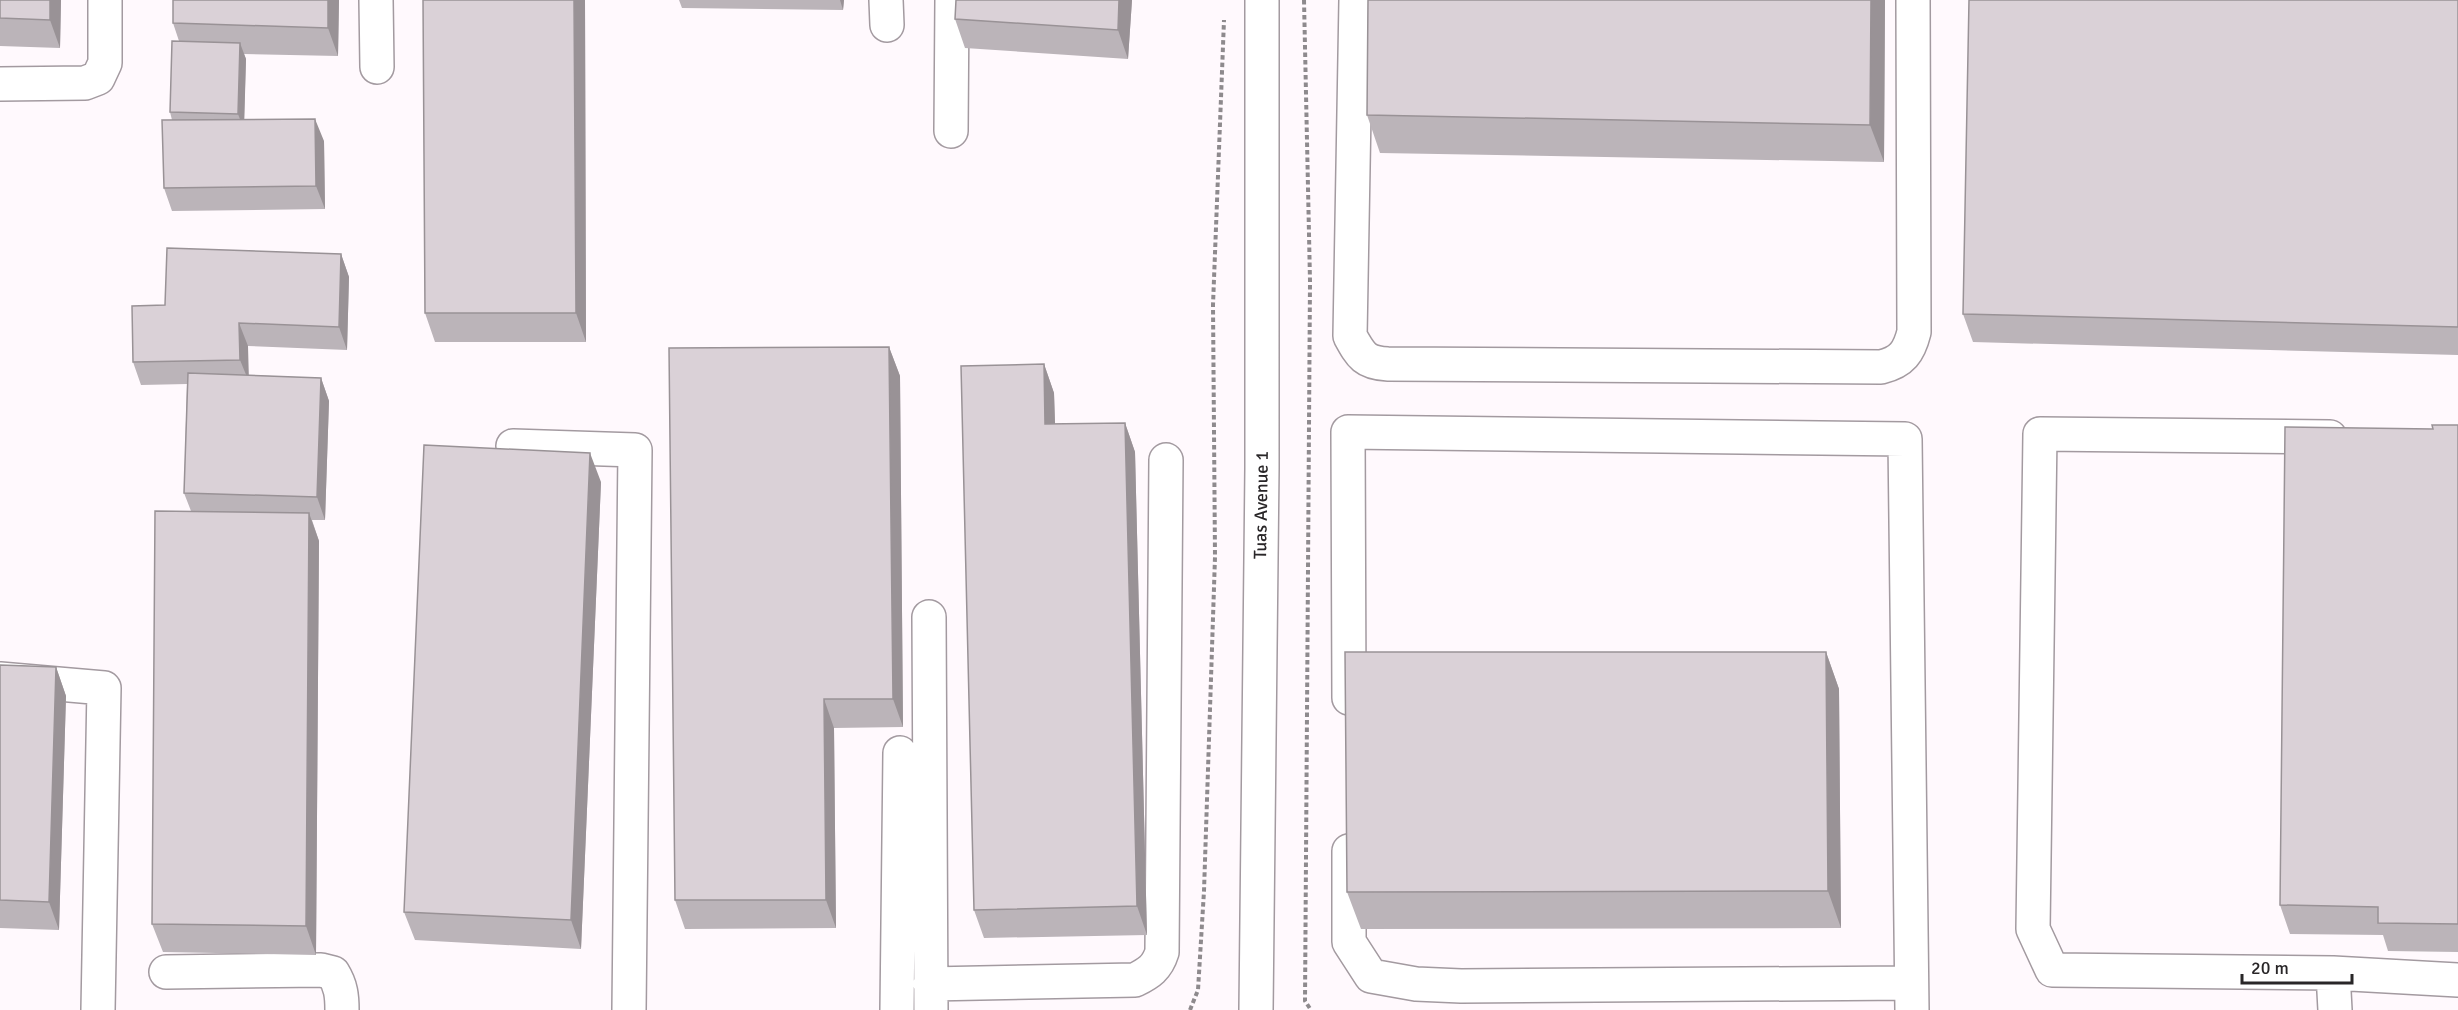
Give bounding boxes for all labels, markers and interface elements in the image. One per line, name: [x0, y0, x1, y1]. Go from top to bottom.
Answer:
street label: Tuas Avenue 1: [1249, 451, 1273, 559]
scale bar: [2242, 947, 2352, 985]
text: 20 m: [2251, 957, 2289, 979]

